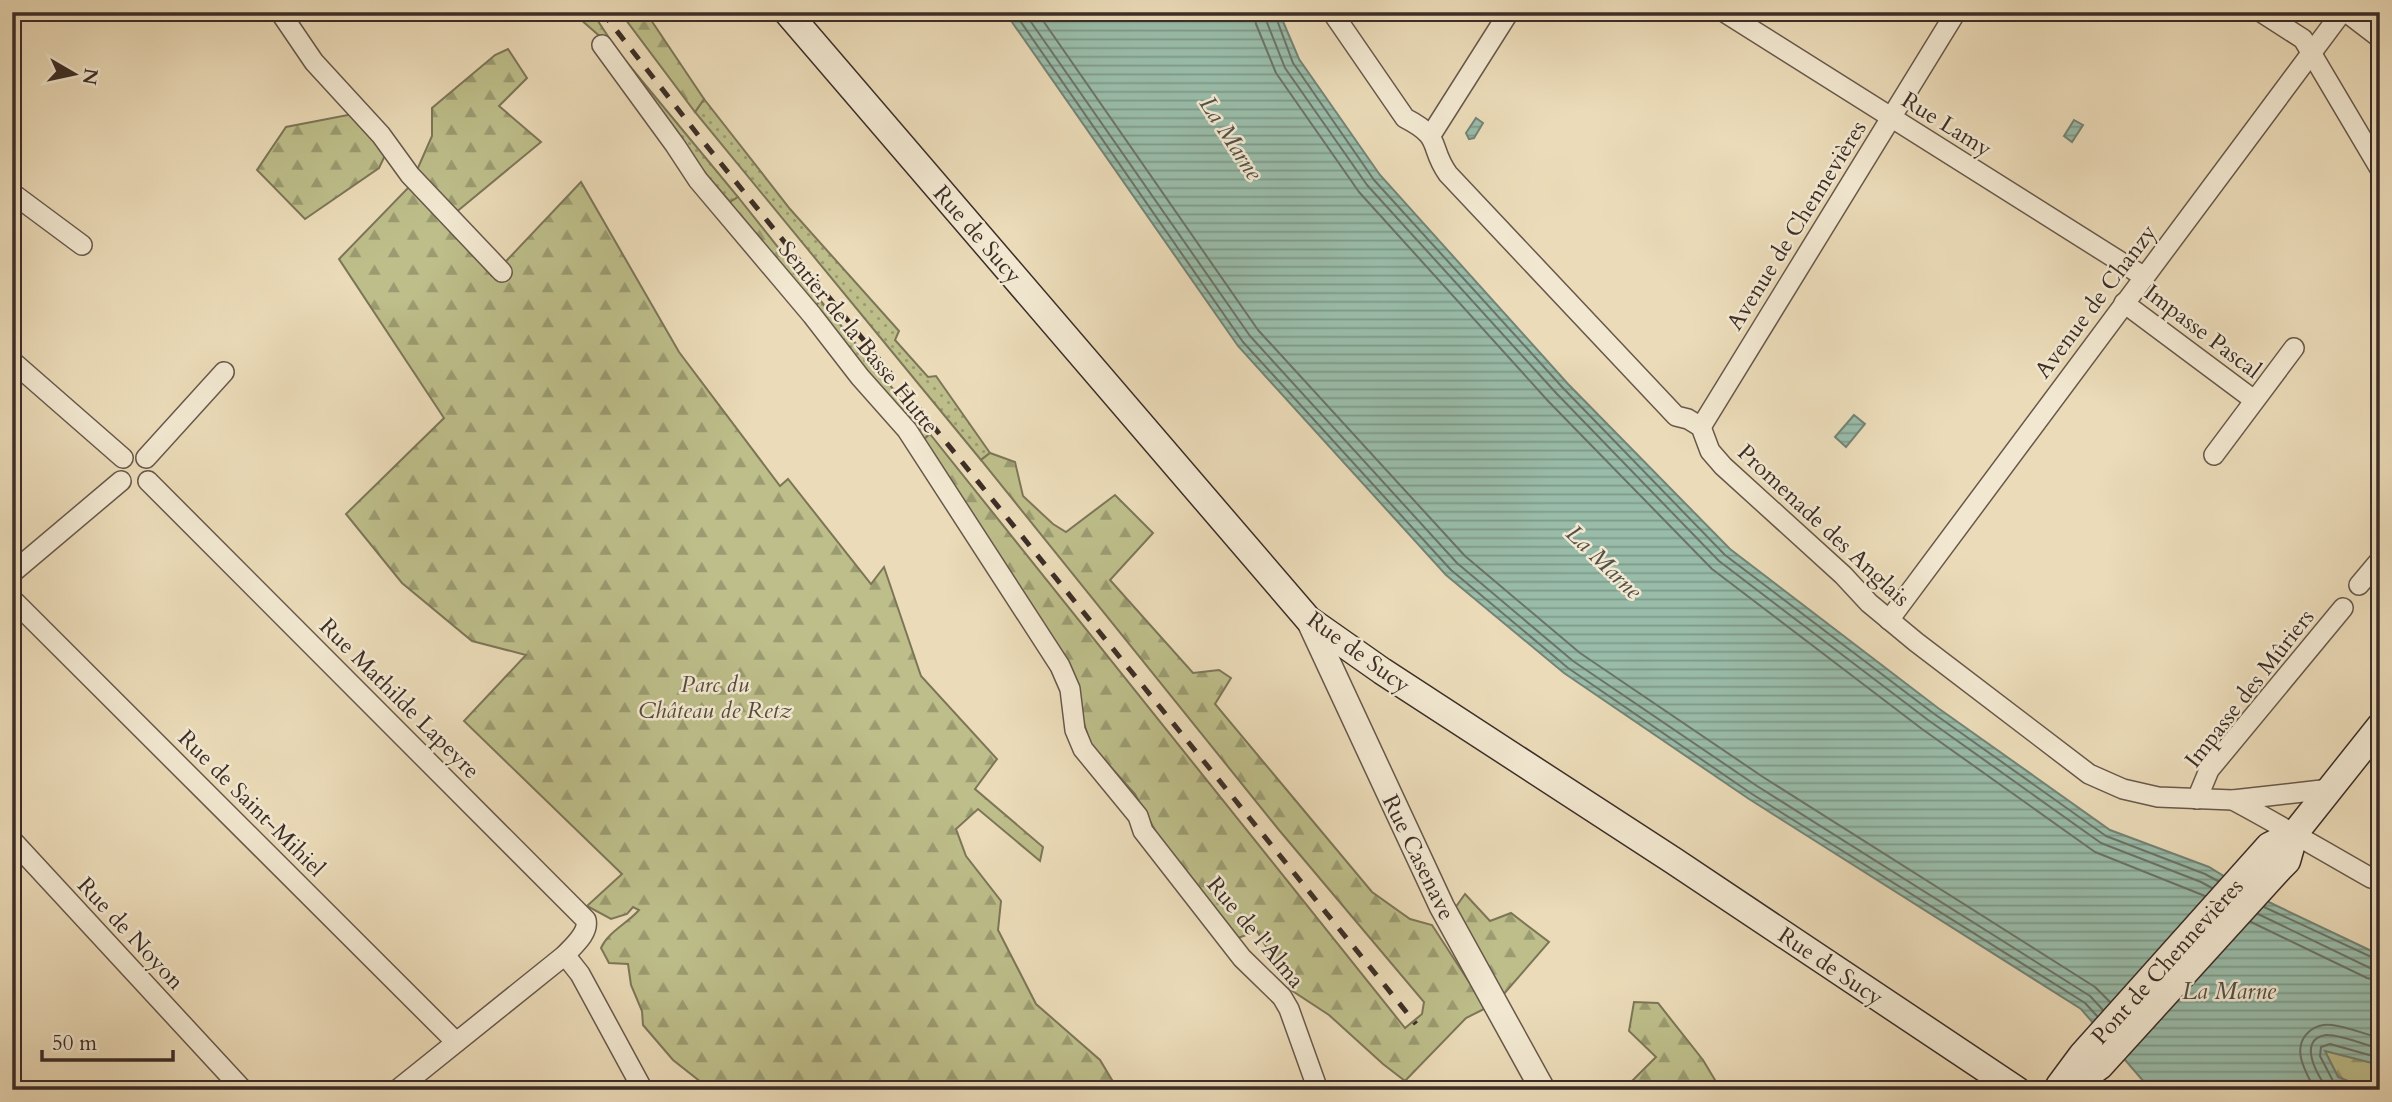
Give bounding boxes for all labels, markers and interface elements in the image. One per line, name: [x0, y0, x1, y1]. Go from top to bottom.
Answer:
north arrow: [38, 38, 108, 108]
text: N: [76, 66, 104, 87]
street label: Rue Lamy: [1896, 85, 1998, 164]
water label: La Marne: [1191, 90, 1270, 187]
street label: Avenue de Chennevières: [1719, 114, 1874, 336]
street label: Rue de Sucy: [926, 179, 1029, 290]
street label: Avenue de Chanzy: [2027, 218, 2164, 385]
street label: Sentier de la Basse Hutte: [771, 235, 946, 440]
street label: Impasse Pascal: [2138, 277, 2268, 386]
street label: Promenade des Anglais: [1731, 437, 1917, 613]
water label: La Marne: [1558, 518, 1650, 607]
street label: Impasse des Mûriers: [2178, 602, 2321, 774]
street label: Rue de Sucy: [1301, 604, 1417, 700]
street label: Rue Mathilde Lapeyre: [313, 611, 487, 785]
park label: Parc du Château de Retz: [638, 669, 792, 726]
street label: Rue de Saint-Mihiel: [171, 723, 332, 884]
street label: Rue Casenave: [1375, 789, 1462, 925]
street label: Rue de Noyon: [70, 870, 191, 996]
street label: Rue de l'Alma: [1200, 870, 1311, 995]
street label: Pont de Chennevières: [2084, 872, 2250, 1051]
street label: Rue de Sucy: [1772, 920, 1889, 1013]
water label: La Marne: [2182, 975, 2277, 1008]
scale bar: [42, 1018, 173, 1062]
text: 50 m: [52, 1029, 97, 1058]

